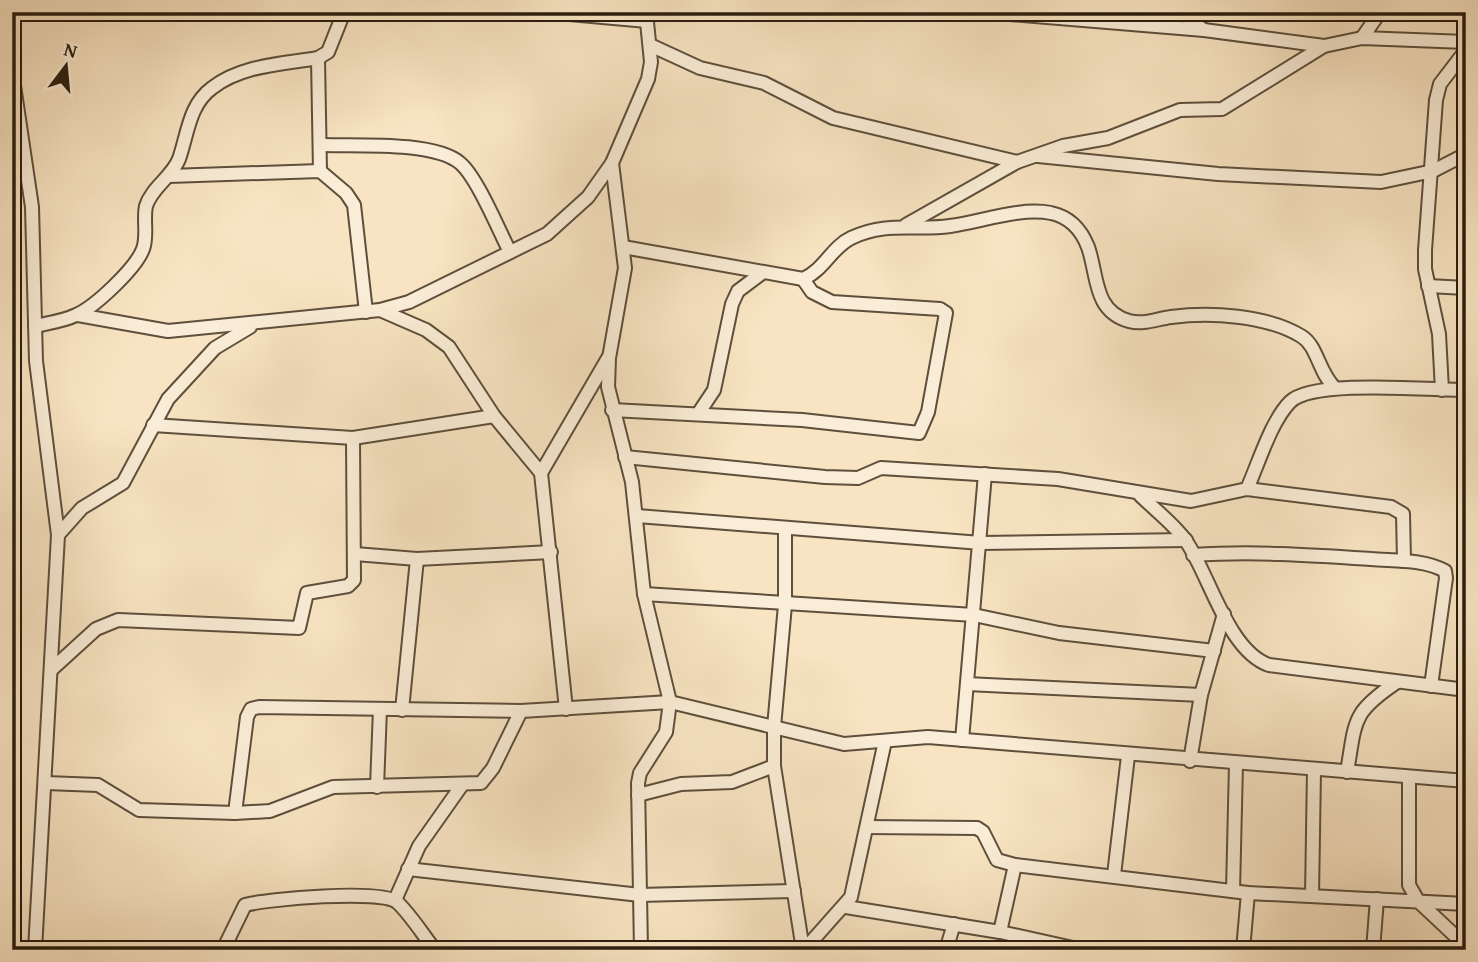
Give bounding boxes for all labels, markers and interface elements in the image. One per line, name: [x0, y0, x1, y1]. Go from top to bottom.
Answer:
north arrow: [32, 32, 102, 102]
text: N: [61, 34, 81, 65]

